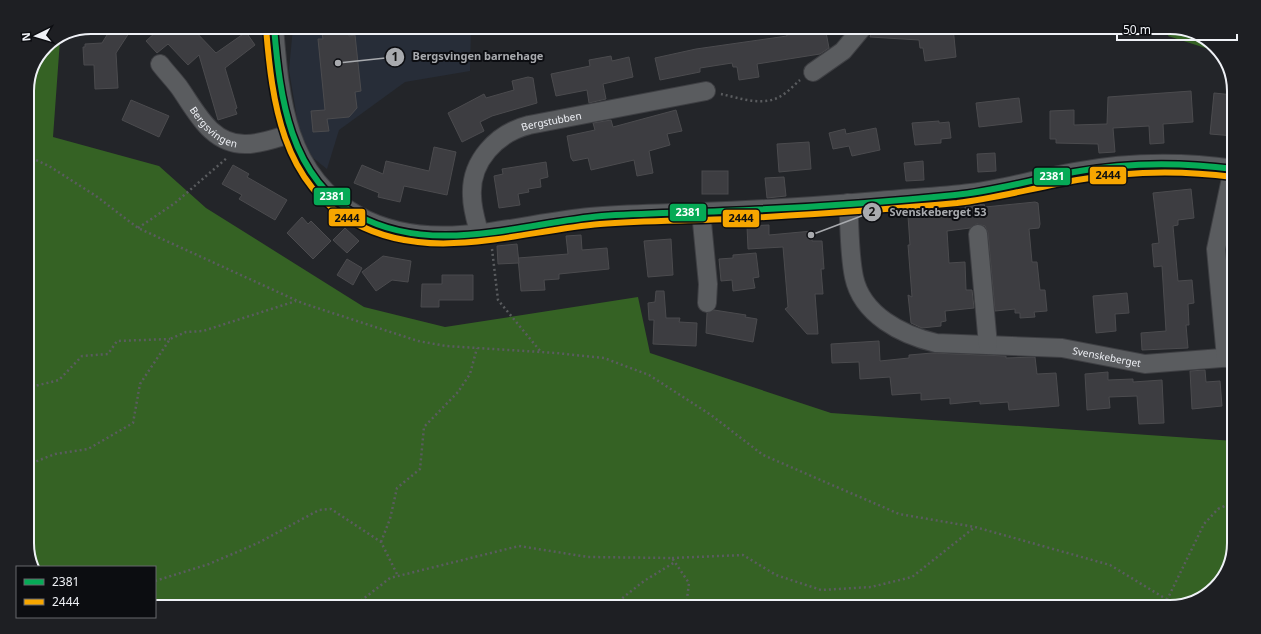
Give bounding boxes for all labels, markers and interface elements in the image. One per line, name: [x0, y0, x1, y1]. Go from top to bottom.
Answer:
north arrow: [16, 16, 56, 56]
scale bar: [1117, 16, 1237, 42]
text: 50 m: [1123, 21, 1151, 38]
text: N: [18, 32, 33, 42]
callout: Bergsvingen barnehage: [385, 45, 552, 68]
text: 1: [392, 48, 398, 65]
text: Bergsvingen barnehage: [413, 48, 544, 63]
street label: Bergsvingen: [187, 104, 239, 150]
street label: Bergstubben: [519, 108, 583, 134]
line badge: 2444: [1089, 166, 1127, 185]
line badge: 2381: [1033, 167, 1071, 186]
text: 2444: [1095, 167, 1121, 182]
text: 2381: [1039, 168, 1065, 183]
line badge: 2381: [313, 187, 351, 206]
text: 2381: [319, 188, 345, 203]
callout: Svenskeberget 53: [862, 200, 995, 223]
line badge: 2381: [669, 203, 707, 222]
text: 2: [869, 203, 876, 220]
text: 2381: [675, 204, 701, 219]
text: Svenskeberget 53: [889, 204, 987, 219]
line badge: 2444: [328, 208, 366, 227]
line badge: 2444: [722, 209, 760, 228]
text: 2444: [334, 210, 360, 225]
text: 2444: [728, 210, 754, 225]
street label: Svenskeberget: [1071, 343, 1143, 370]
legend: [16, 566, 156, 618]
text: 2381: [52, 573, 79, 590]
text: 2444: [52, 593, 80, 610]

